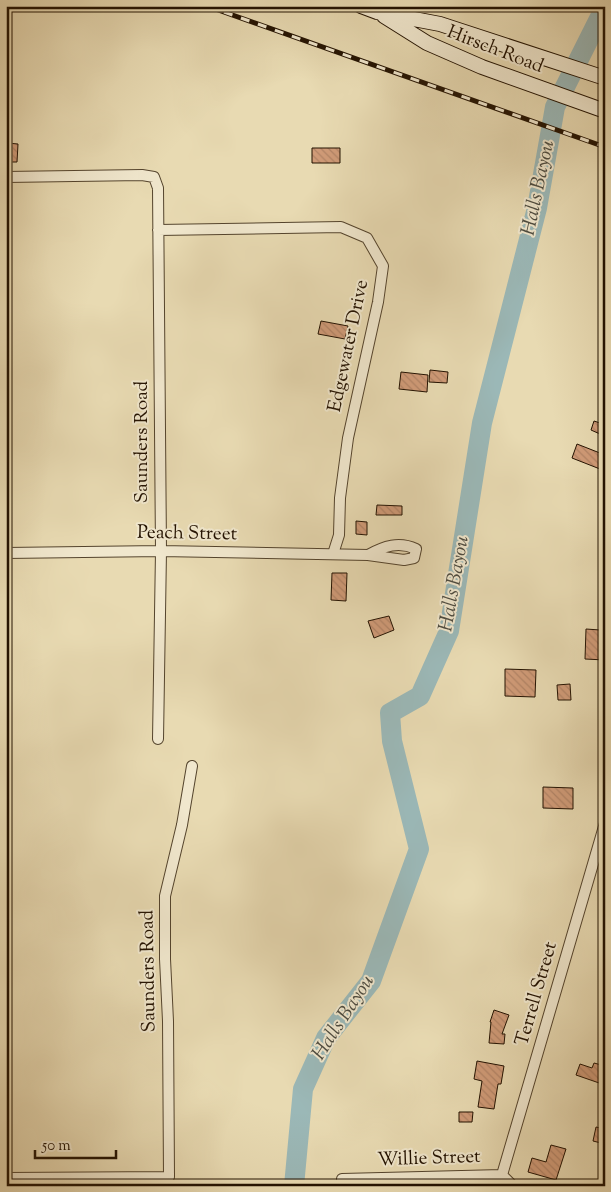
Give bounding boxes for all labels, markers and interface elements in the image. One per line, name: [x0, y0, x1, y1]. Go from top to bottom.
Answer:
street label: Hirsch Road: [443, 19, 547, 81]
water label: Halls Bayou: [515, 137, 563, 238]
street label: Edgewater Drive: [322, 277, 376, 415]
street label: Saunders Road: [129, 380, 156, 503]
street label: Peach Street: [137, 520, 238, 548]
water label: Halls Bayou: [432, 533, 478, 634]
street label: Saunders Road: [134, 909, 164, 1033]
street label: Terrell Street: [509, 938, 565, 1049]
water label: Halls Bayou: [306, 969, 383, 1066]
scale bar: [35, 1127, 116, 1159]
text: 50 m: [41, 1136, 71, 1157]
street label: Willie Street: [377, 1144, 482, 1174]

